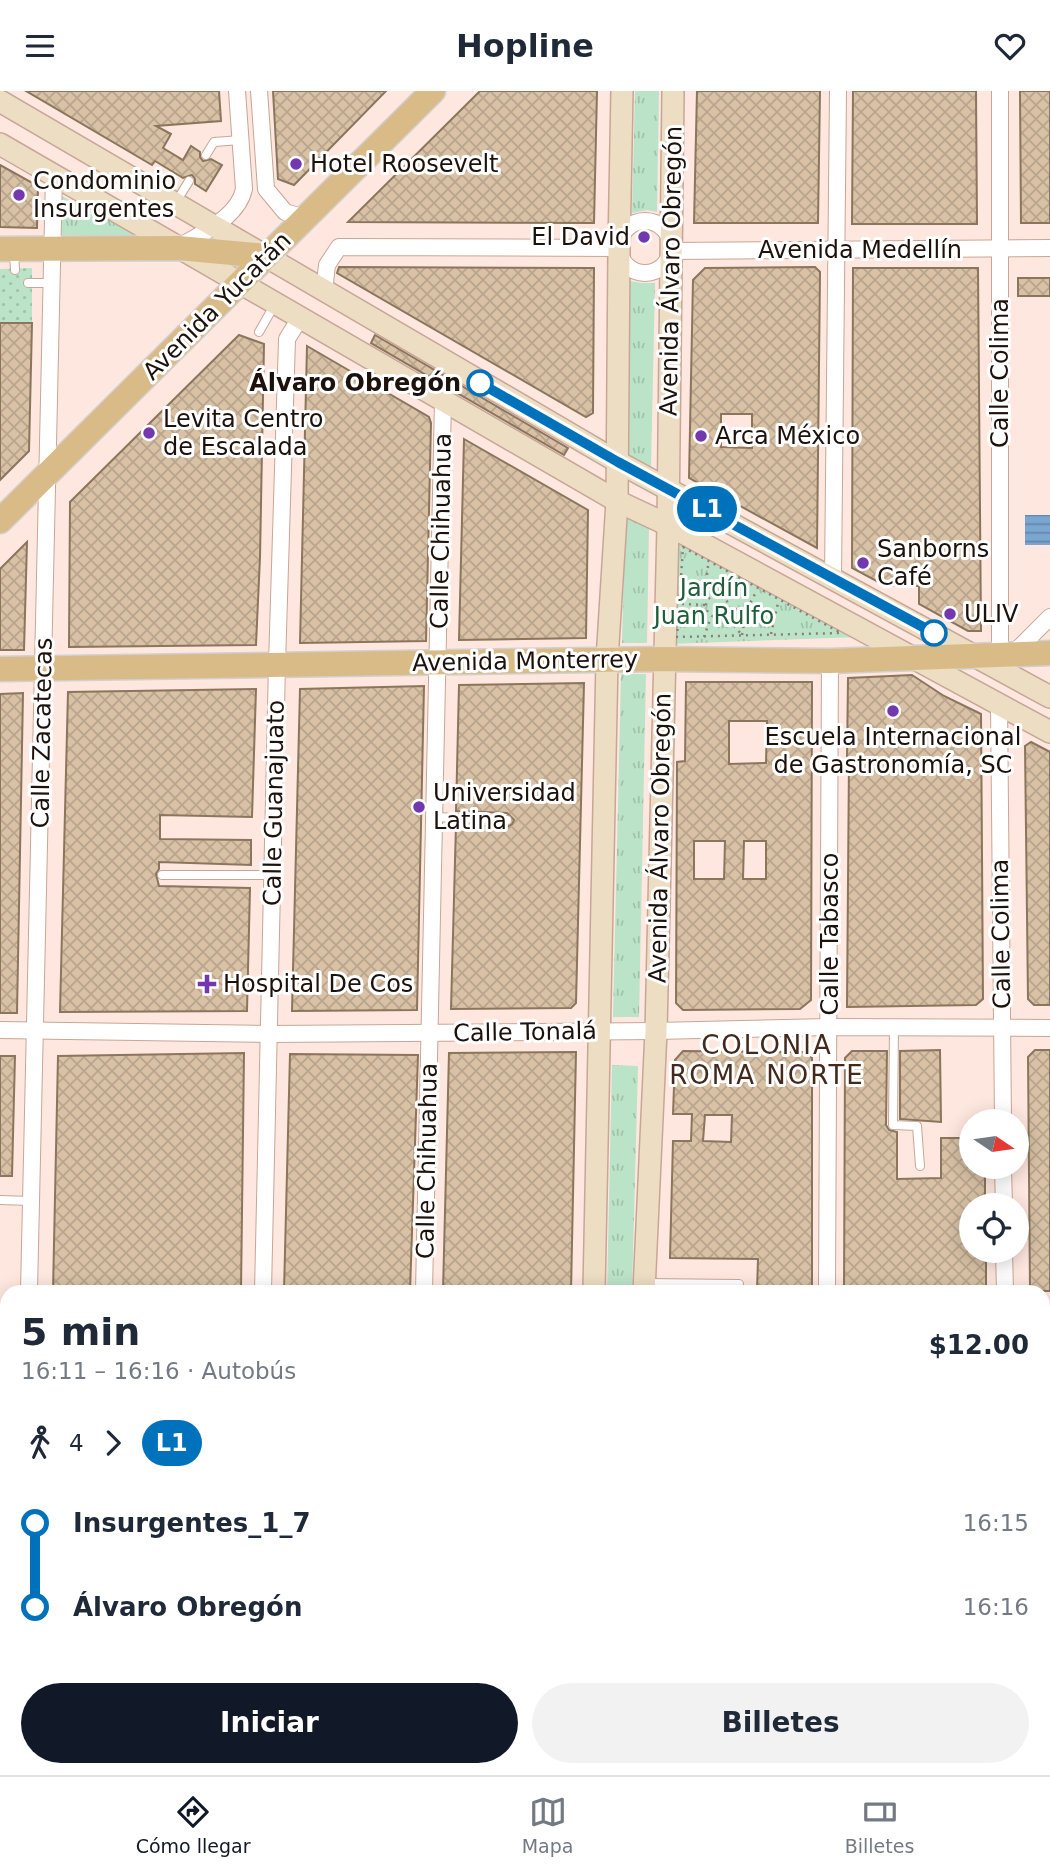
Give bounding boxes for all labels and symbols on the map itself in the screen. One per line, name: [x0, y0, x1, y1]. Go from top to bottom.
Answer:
street label: Avenida Álvaro Obregón: [653, 126, 688, 416]
place label: Hotel Roosevelt: [310, 150, 498, 178]
marker: Hotel Roosevelt: [288, 156, 304, 172]
place label: Condominio Insurgentes: [33, 167, 176, 223]
marker: Condominio Insurgentes: [11, 187, 27, 203]
place label: El David: [531, 223, 630, 251]
street label: Avenida Yucatán: [137, 226, 297, 386]
marker: El David: [636, 229, 652, 245]
street label: Avenida Medellín: [758, 236, 962, 264]
street label: Calle Colima: [986, 298, 1014, 448]
place label: Álvaro Obregón: [249, 368, 461, 397]
marker: Álvaro Obregón: [467, 370, 493, 396]
place label: Levita Centro de Escalada: [163, 405, 324, 461]
place label: Arca México: [715, 422, 860, 450]
marker: Levita Centro de Escalada: [141, 425, 157, 441]
marker: Arca México: [693, 428, 709, 444]
street label: Calle Chihuahua: [425, 433, 457, 629]
line badge: L1: [676, 486, 738, 532]
place label: Sanborns Café: [877, 535, 989, 591]
marker: Sanborns Café: [855, 555, 871, 571]
park label: Jardín Juan Rulfo: [652, 574, 774, 630]
place label: ULIV: [964, 600, 1019, 628]
marker: ULIV: [942, 606, 958, 622]
unlabelled marker: [921, 620, 947, 646]
street label: Calle Zacatecas: [26, 637, 58, 829]
street label: Avenida Monterrey: [412, 645, 638, 677]
street label: Avenida Álvaro Obregón: [642, 693, 677, 983]
street label: Calle Guanajuato: [258, 700, 290, 906]
marker: Escuela Internacional de Gastronomía, SC: [885, 703, 901, 719]
place label: Escuela Internacional de Gastronomía, SC: [765, 723, 1021, 779]
place label: Universidad Latina: [433, 779, 576, 835]
marker: Universidad Latina: [411, 799, 427, 815]
street label: Calle Tabasco: [816, 853, 844, 1015]
street label: Calle Colima: [986, 859, 1016, 1009]
place label: Hospital De Cos: [223, 970, 413, 998]
marker: Hospital De Cos: [197, 974, 217, 994]
street label: Calle Tonalá: [453, 1017, 597, 1047]
district label: COLONIA ROMA NORTE: [669, 1030, 865, 1090]
street label: Calle Chihuahua: [411, 1063, 443, 1259]
north arrow: [959, 1109, 1029, 1179]

